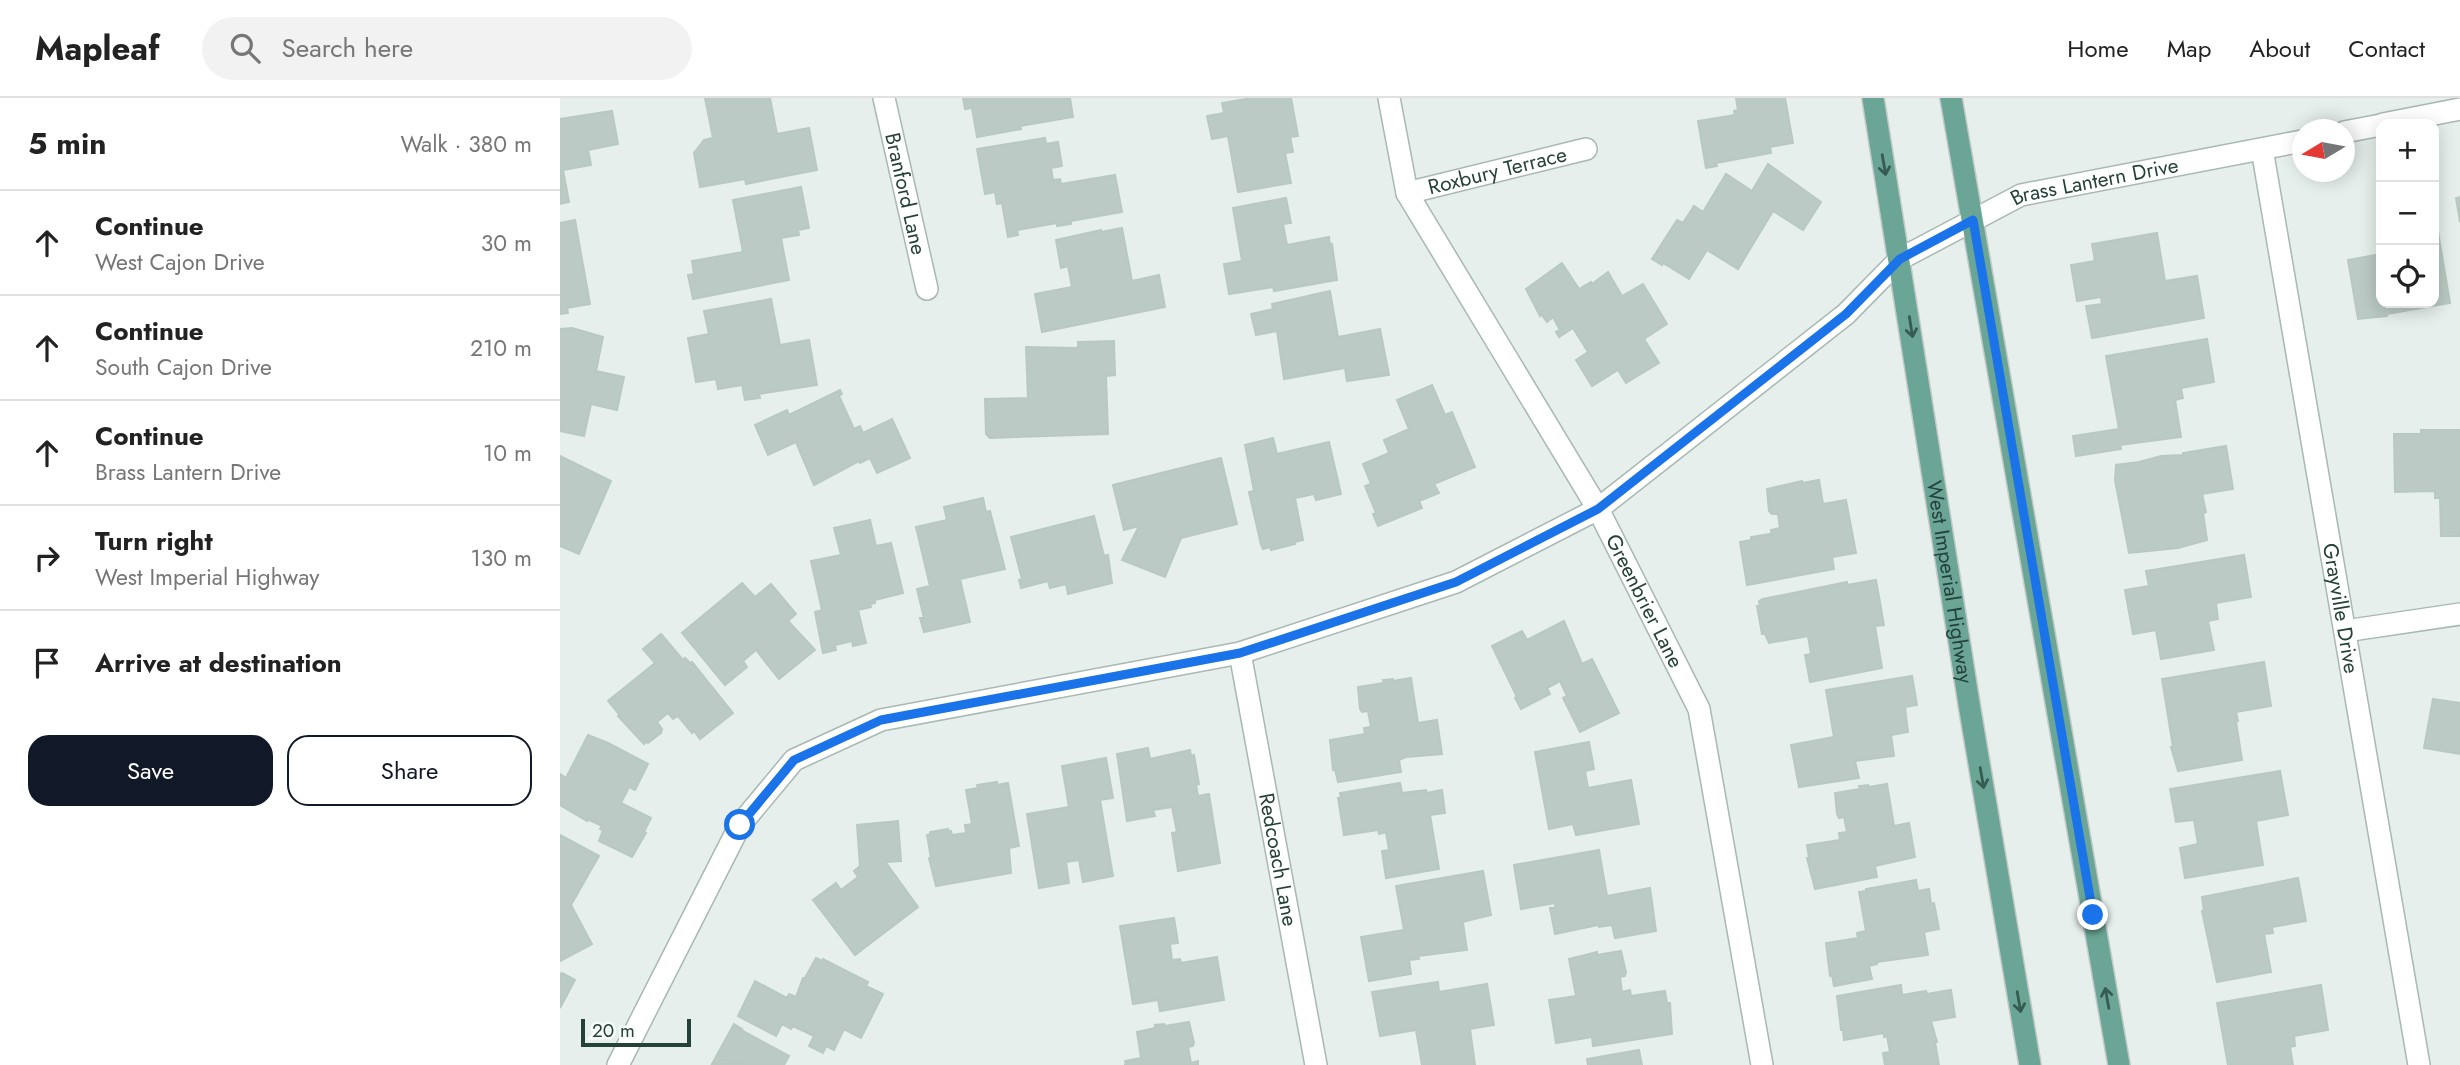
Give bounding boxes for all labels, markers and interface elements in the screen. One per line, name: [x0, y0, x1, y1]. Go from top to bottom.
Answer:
search box: [202, 17, 692, 80]
text: Mapleaf: [35, 25, 160, 72]
icon: search: [226, 29, 264, 67]
text: Search here: [282, 29, 413, 67]
text: Home: [2067, 31, 2129, 66]
text: Map: [2167, 31, 2211, 66]
text: About: [2249, 31, 2310, 66]
text: Contact: [2348, 31, 2425, 66]
north arrow: [2292, 119, 2355, 182]
map controls: [2376, 119, 2439, 308]
button: +: [2376, 119, 2439, 182]
text: 5 min: [28, 122, 106, 165]
text: Walk · 380 m: [401, 127, 532, 161]
street label: Branford Lane: [877, 130, 934, 258]
street label: Roxbury Terrace: [1425, 139, 1570, 202]
street label: Brass Lantern Drive: [2005, 150, 2181, 213]
one-way arrow: [1878, 153, 1891, 176]
button: −: [2376, 182, 2439, 245]
text: Continue: [95, 207, 204, 245]
icon: ahead: [28, 224, 66, 262]
text: 30 m: [481, 226, 532, 260]
text: West Cajon Drive: [95, 245, 265, 279]
button: locate: [2376, 245, 2439, 308]
text: Continue: [95, 312, 204, 350]
one-way arrow: [1905, 315, 1918, 338]
icon: ahead: [28, 329, 66, 367]
text: 210 m: [470, 331, 532, 365]
text: South Cajon Drive: [95, 350, 272, 384]
text: Continue: [95, 417, 204, 455]
icon: ahead: [28, 434, 66, 472]
text: 10 m: [483, 436, 532, 470]
text: Brass Lantern Drive: [95, 455, 281, 489]
street label: West Imperial Highway: [1919, 478, 1981, 686]
text: Turn right: [95, 522, 213, 560]
street label: Greenbrier Lane: [1598, 529, 1691, 673]
icon: right: [28, 539, 66, 577]
text: 130 m: [470, 541, 532, 575]
street label: Grayville Drive: [2315, 541, 2367, 676]
text: West Imperial Highway: [95, 560, 319, 594]
icon: arrive: [28, 644, 66, 682]
text: Arrive at destination: [95, 644, 342, 682]
button: Save: [28, 735, 273, 806]
button: Share: [287, 735, 532, 806]
one-way arrow: [1976, 766, 1989, 788]
street label: Redcoach Lane: [1251, 790, 1305, 929]
route start: [724, 809, 755, 840]
route end: [2077, 899, 2108, 930]
one-way arrow: [2100, 987, 2113, 1010]
one-way arrow: [2013, 990, 2026, 1013]
scale bar: [581, 1016, 691, 1048]
text: 20 m: [592, 1017, 635, 1044]

